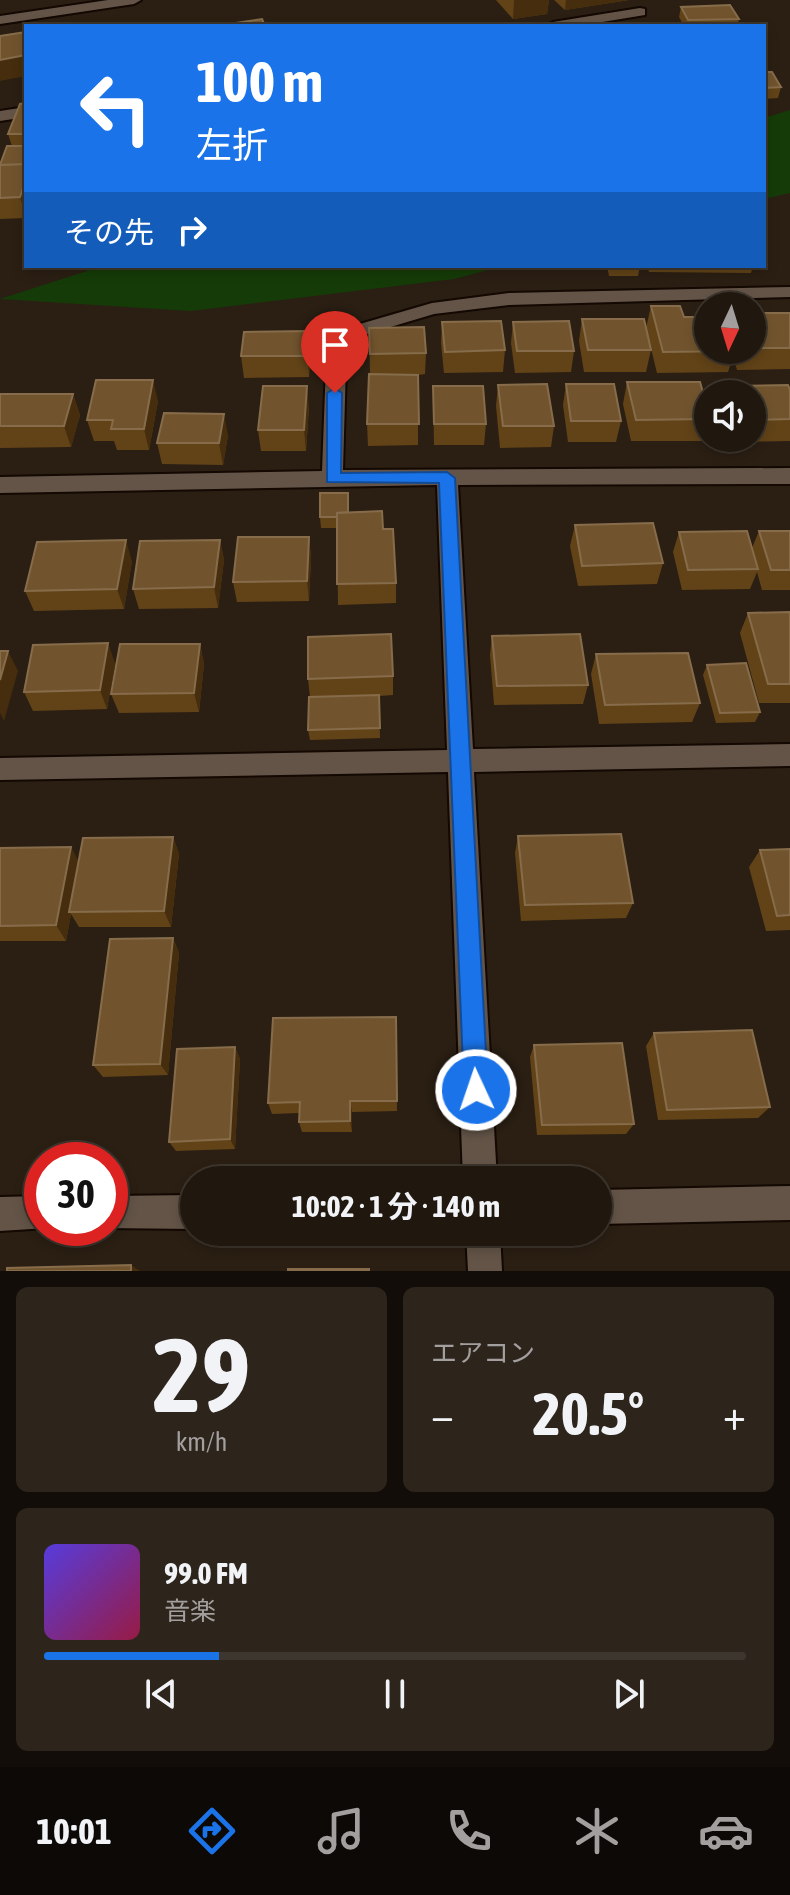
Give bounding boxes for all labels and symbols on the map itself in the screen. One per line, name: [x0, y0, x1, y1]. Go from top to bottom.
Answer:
north arrow: [694, 292, 766, 364]
pin: [301, 311, 369, 393]
position arrow: [434, 1048, 518, 1132]
speed limit sign: 30: [24, 1142, 128, 1246]

